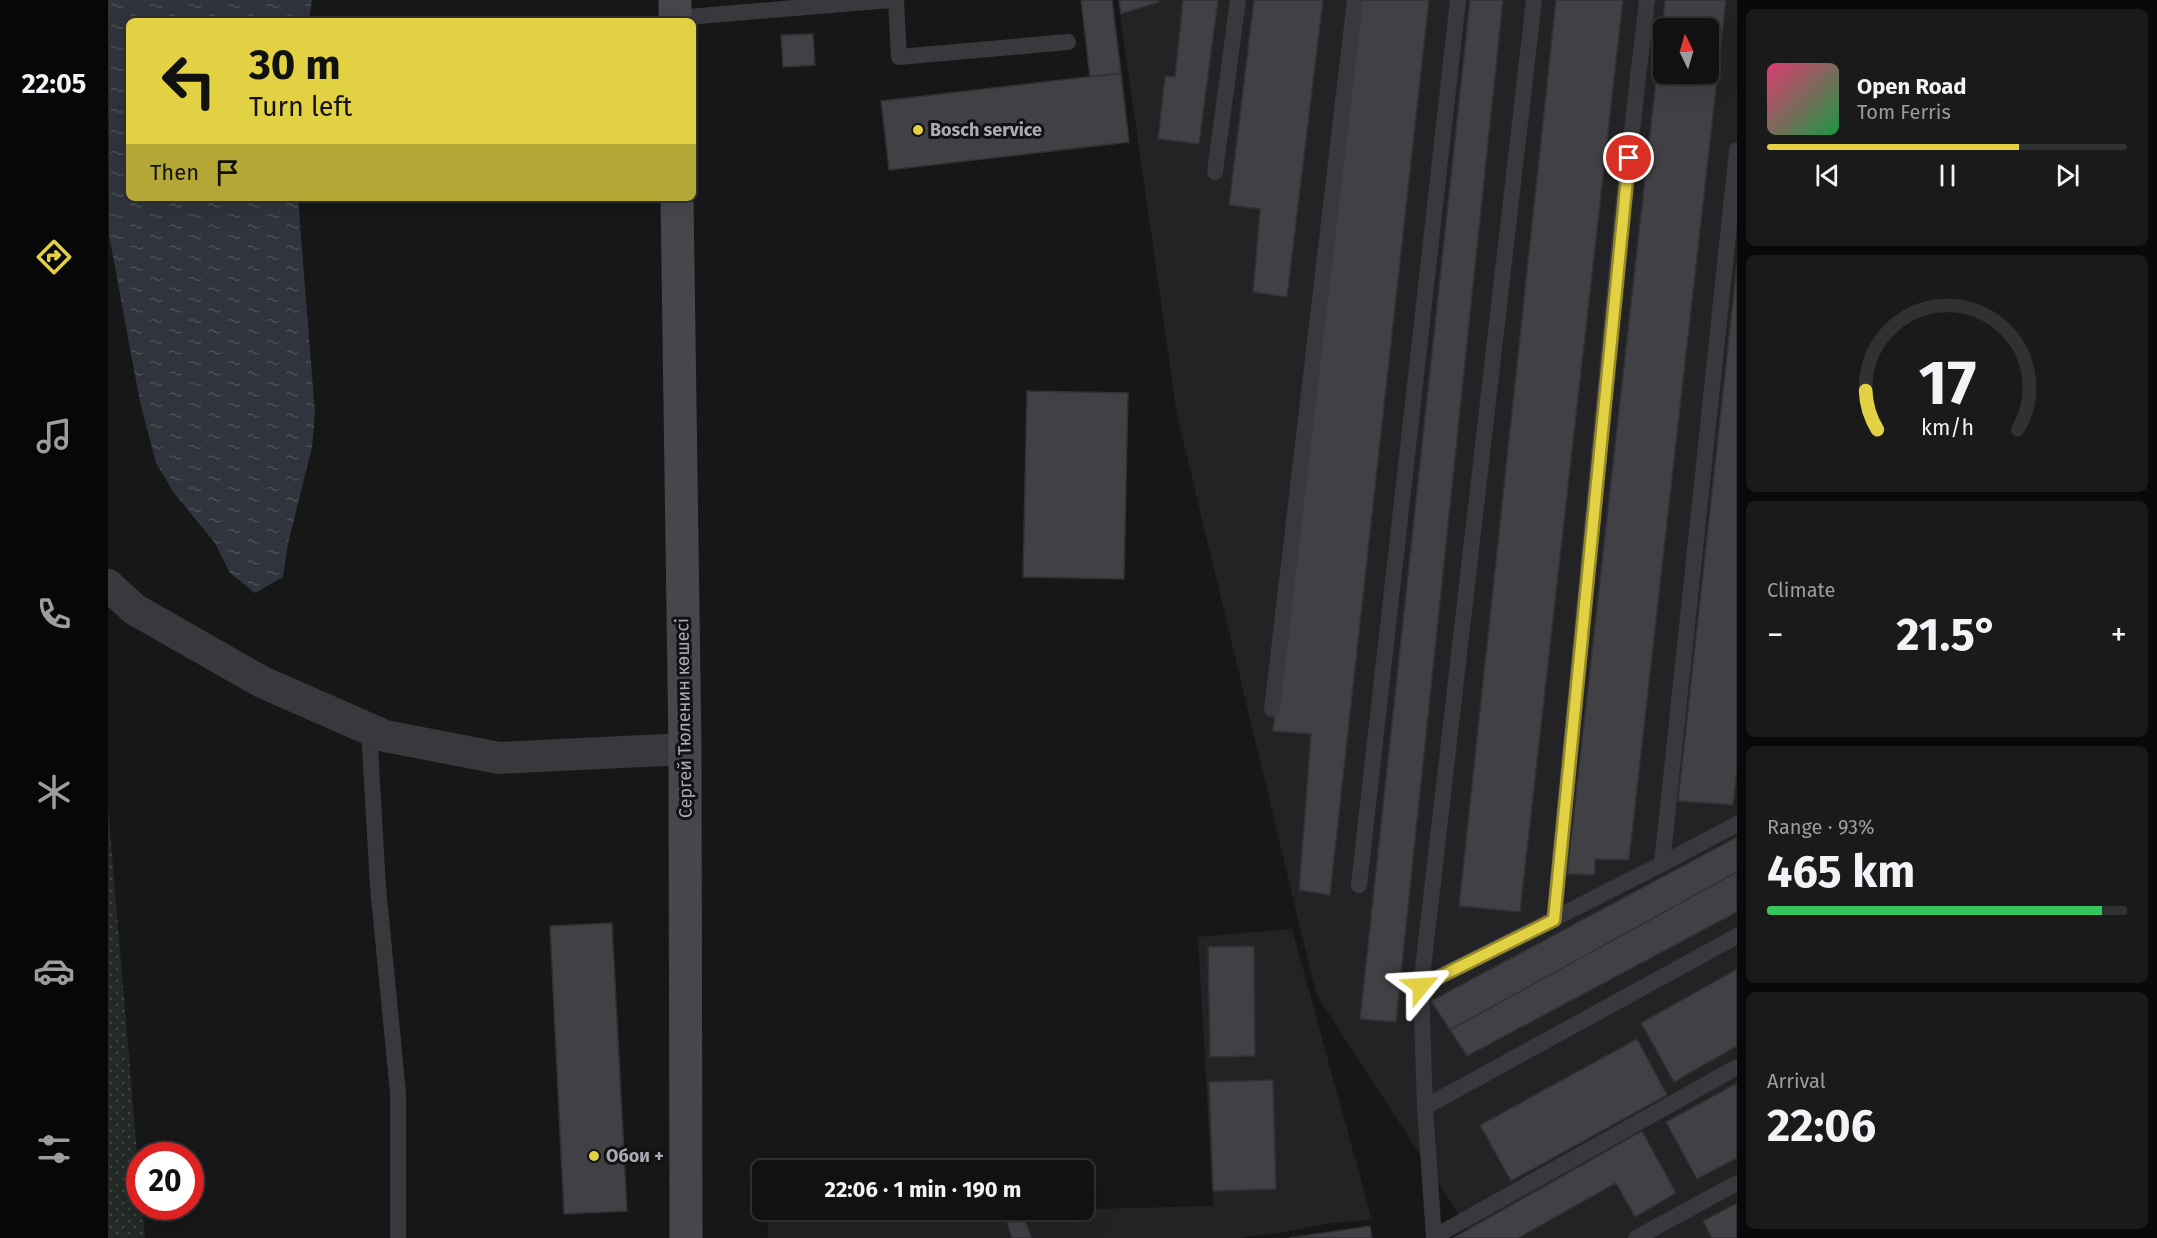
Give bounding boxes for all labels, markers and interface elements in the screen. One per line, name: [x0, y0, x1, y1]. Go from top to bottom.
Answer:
north arrow: [1653, 18, 1719, 84]
map controls: [1653, 18, 1719, 84]
text: 30 m: [249, 40, 341, 90]
icon: left: [150, 42, 228, 120]
text: 22:05: [22, 68, 86, 100]
text: Open Road: [1857, 73, 1967, 100]
text: Turn left: [249, 91, 352, 123]
text: Tom Ferris: [1857, 100, 1951, 124]
place label: Bosch service: [930, 119, 1042, 141]
marker: Bosch service: [911, 123, 925, 137]
pin: [1603, 132, 1654, 183]
icon: arrive: [1612, 141, 1645, 174]
icon: arrive: [211, 156, 244, 189]
text: Then: [150, 159, 199, 186]
icon: previous: [1811, 159, 1844, 192]
icon: pause: [1931, 159, 1964, 192]
icon: next: [2051, 159, 2084, 192]
icon: directions: [33, 236, 75, 278]
text: 17: [1918, 346, 1976, 421]
icon: music: [33, 415, 75, 457]
text: km/h: [1920, 416, 1974, 442]
text: Climate: [1767, 578, 1835, 602]
icon: phone: [33, 593, 75, 635]
text: 21.5°: [1896, 608, 1998, 662]
text: −: [1767, 615, 1784, 655]
text: +: [2111, 615, 2127, 655]
street label: Сергей Тюленин көшесі: [671, 618, 697, 818]
icon: climate: [33, 771, 75, 813]
text: Range · 93%: [1767, 815, 1874, 839]
text: 465 km: [1767, 845, 1915, 899]
icon: car: [33, 950, 75, 992]
position arrow: [1389, 954, 1453, 1018]
text: Arrival: [1767, 1069, 1826, 1093]
text: 22:06: [1767, 1099, 1876, 1153]
icon: filters: [33, 1128, 75, 1170]
speed limit sign: 20: [126, 1142, 204, 1220]
place label: Обои +: [606, 1145, 664, 1167]
marker: Обои +: [587, 1149, 601, 1163]
text: 22:06 · 1 min · 190 m: [825, 1176, 1021, 1203]

